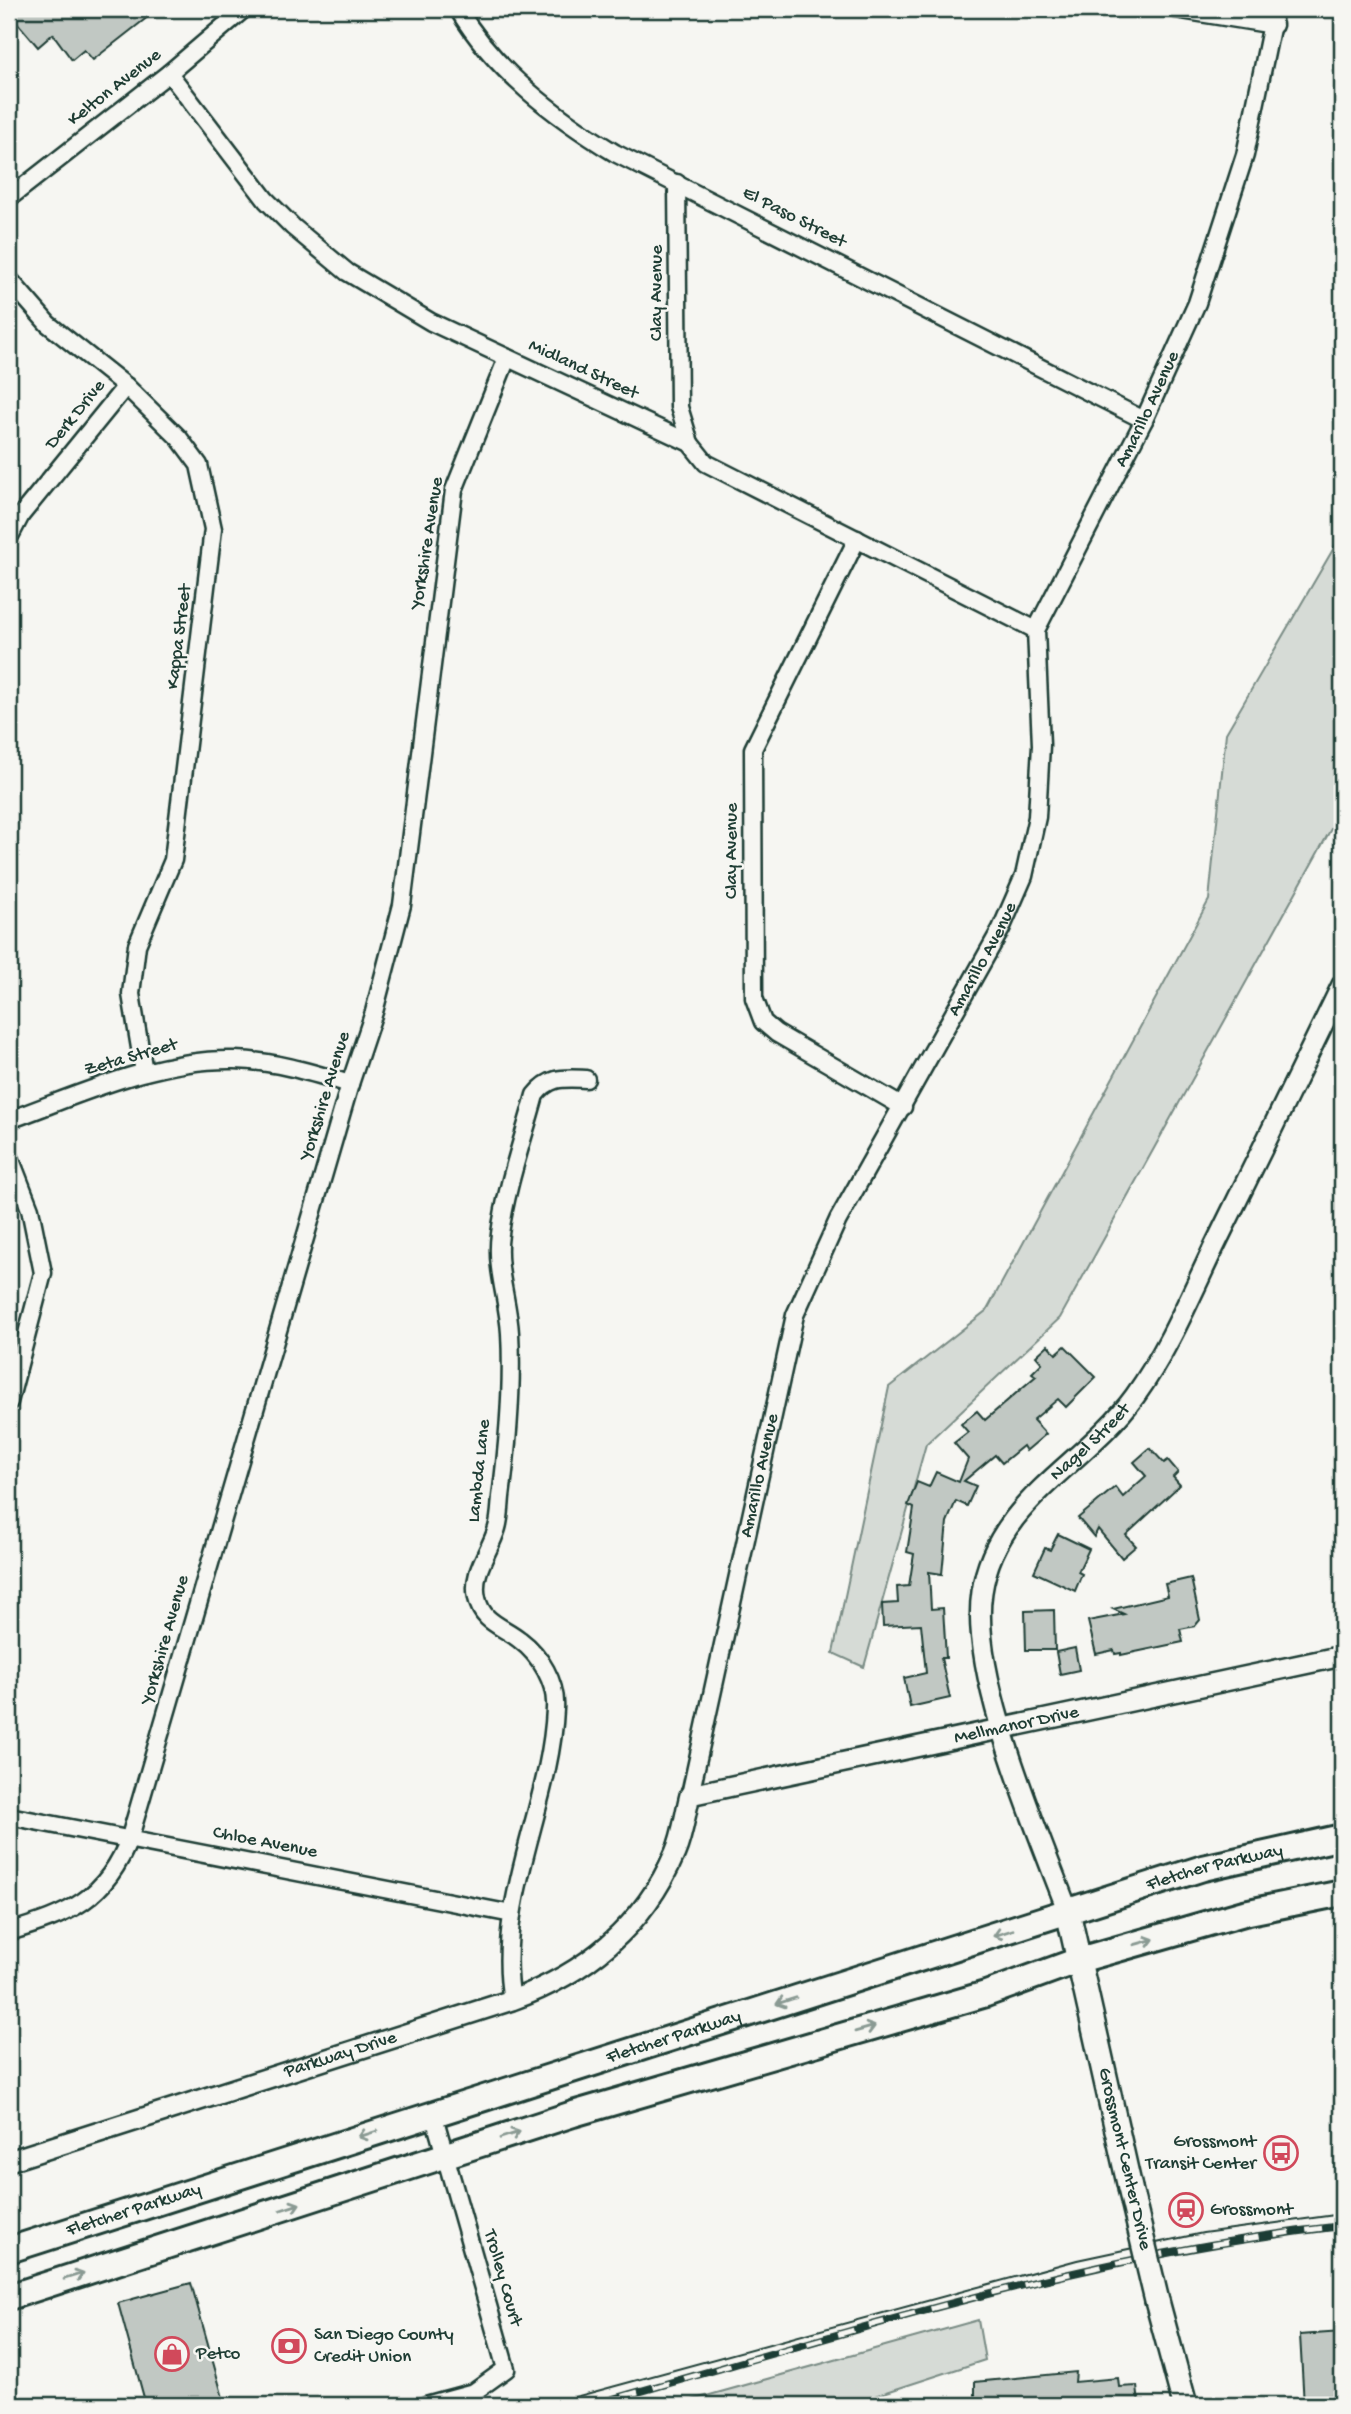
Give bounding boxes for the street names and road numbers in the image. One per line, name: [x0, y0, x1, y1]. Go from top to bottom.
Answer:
street label: Kelton Avenue: [63, 44, 167, 132]
street label: El Paso Street: [738, 182, 852, 255]
street label: Clay Avenue: [646, 245, 669, 341]
street label: Midland Street: [524, 335, 644, 406]
street label: Amarillo Avenue: [1110, 347, 1185, 471]
street label: Derk Drive: [40, 375, 111, 456]
street label: Yorkshire Avenue: [406, 475, 450, 613]
street label: Kappa Street: [162, 581, 198, 691]
street label: Clay Avenue: [721, 803, 744, 899]
street label: Amarillo Avenue: [943, 899, 1023, 1020]
street label: Yorkshire Avenue: [295, 1029, 357, 1165]
street label: Zeta Street: [82, 1033, 182, 1082]
street label: Nagel Street: [1045, 1397, 1137, 1486]
street label: Amarillo Avenue: [735, 1411, 785, 1540]
street label: Lambda Lane: [463, 1418, 497, 1524]
street label: Yorkshire Avenue: [136, 1573, 195, 1709]
street label: Mellmanor Drive: [952, 1701, 1081, 1750]
street label: Chloe Avenue: [211, 1822, 319, 1864]
street label: Fletcher Parkway: [1143, 1839, 1286, 1897]
street label: Fletcher Parkway: [603, 2005, 745, 2070]
street label: Parkway Drive: [280, 2026, 400, 2084]
street label: Grossmont Center Drive: [1092, 2066, 1156, 2253]
street label: Fletcher Parkway: [63, 2178, 205, 2243]
street label: Trolley Court: [477, 2226, 527, 2331]

